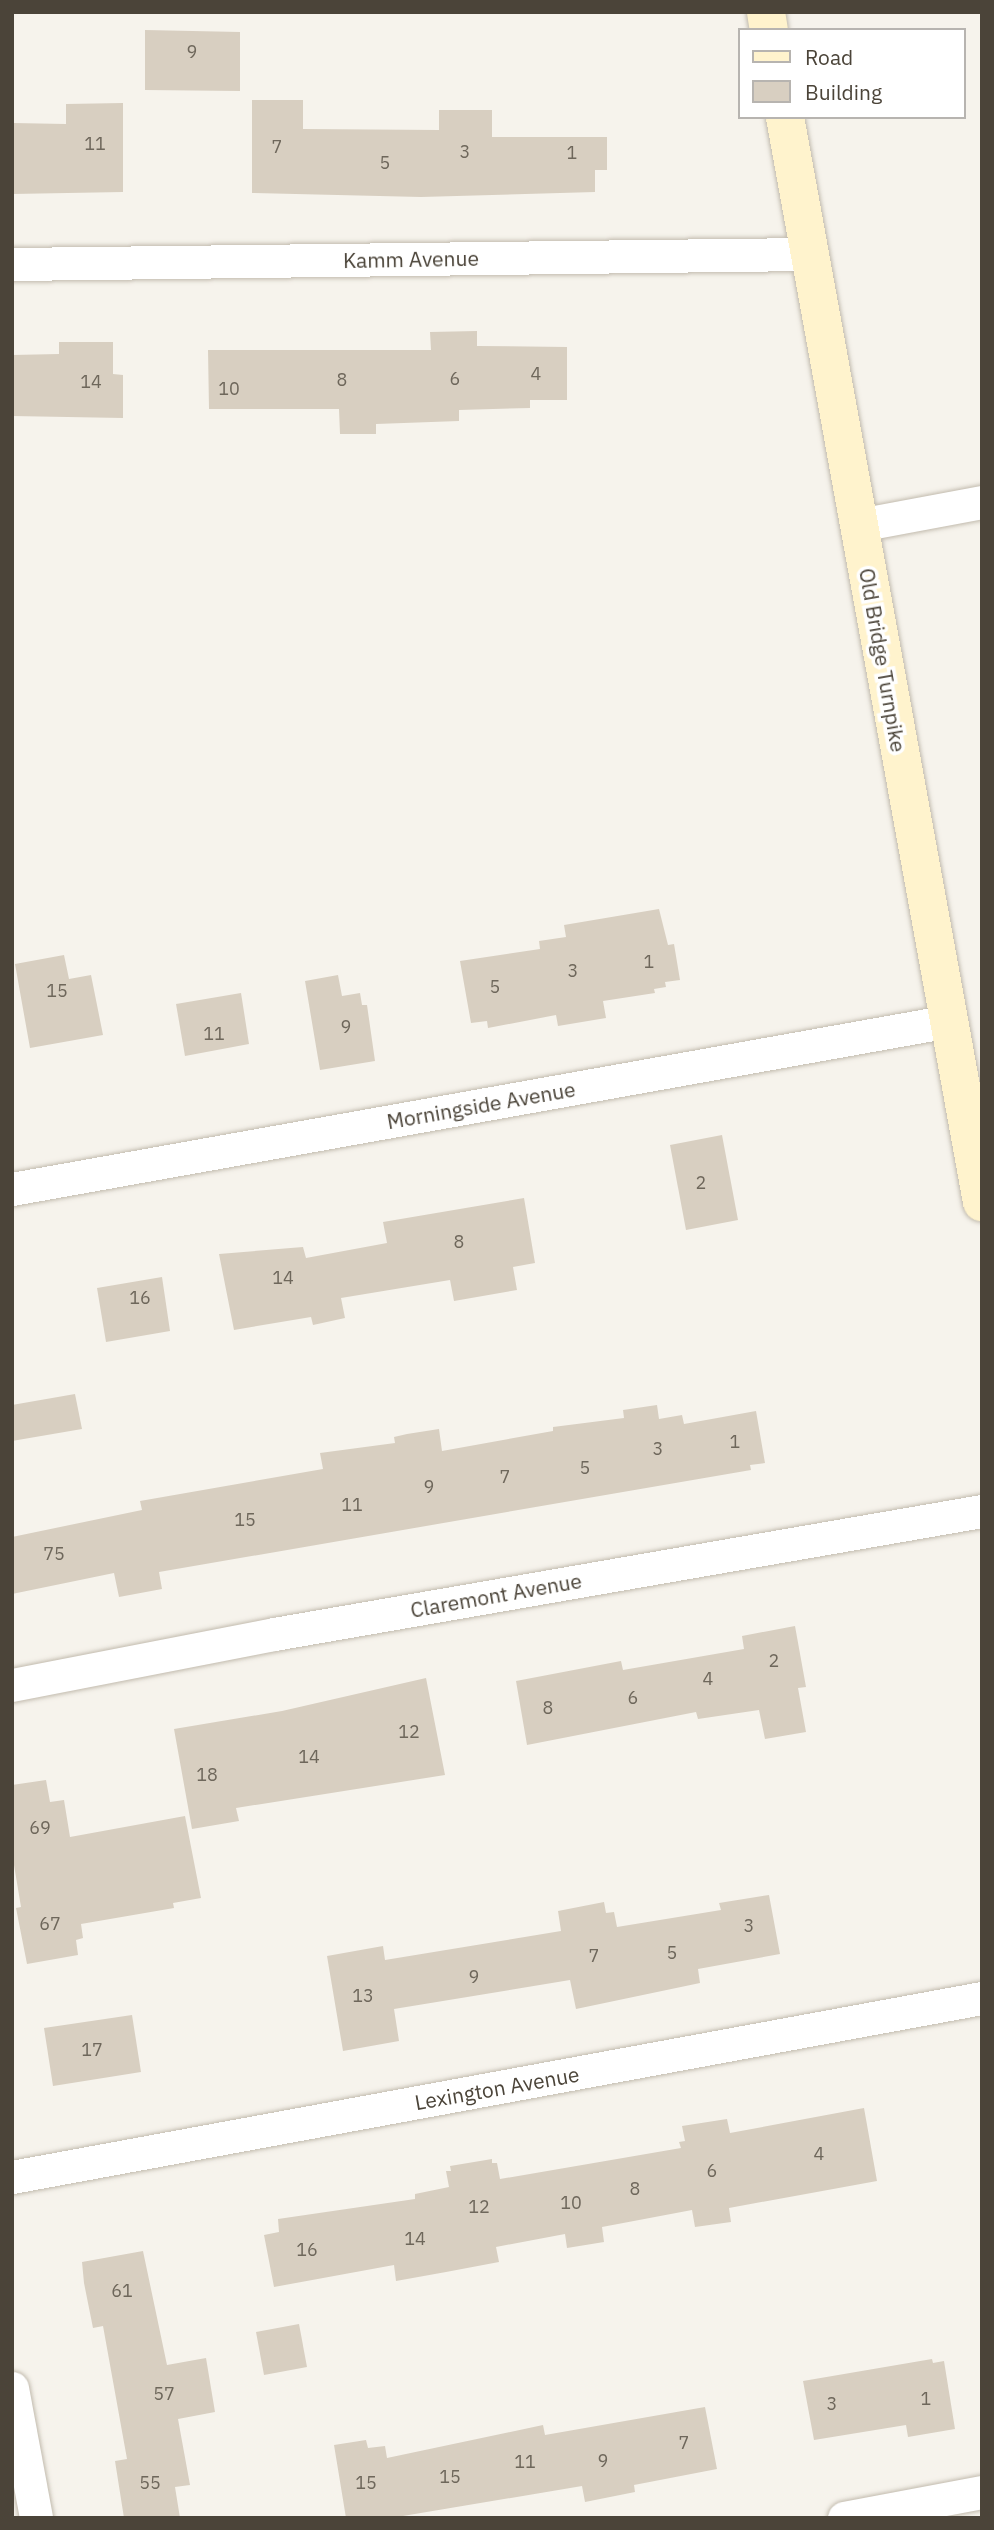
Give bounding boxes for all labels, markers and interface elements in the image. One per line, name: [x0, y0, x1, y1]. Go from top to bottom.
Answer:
legend: [738, 28, 966, 119]
house number: 9: [187, 41, 197, 63]
text: Road: [805, 43, 853, 71]
text: Building: [805, 78, 882, 106]
house number: 11: [84, 133, 106, 155]
house number: 7: [272, 136, 282, 158]
house number: 3: [460, 141, 470, 163]
house number: 1: [567, 142, 577, 164]
house number: 5: [380, 152, 390, 174]
street label: Kamm Avenue: [343, 245, 479, 273]
house number: 4: [531, 363, 541, 385]
house number: 6: [450, 368, 460, 390]
house number: 8: [337, 369, 347, 391]
house number: 14: [80, 371, 102, 393]
house number: 10: [218, 378, 240, 400]
street label: Old Bridge Turnpike: [854, 566, 912, 754]
house number: 1: [644, 951, 654, 973]
house number: 3: [568, 960, 578, 982]
house number: 5: [490, 976, 500, 998]
house number: 15: [46, 980, 68, 1002]
house number: 9: [341, 1016, 351, 1038]
house number: 11: [203, 1023, 225, 1045]
street label: Morningside Avenue: [385, 1076, 577, 1134]
house number: 2: [696, 1172, 706, 1194]
house number: 8: [454, 1231, 464, 1253]
house number: 14: [272, 1267, 294, 1289]
house number: 16: [129, 1287, 151, 1309]
house number: 1: [730, 1431, 740, 1453]
house number: 3: [653, 1438, 663, 1460]
house number: 5: [580, 1457, 590, 1479]
house number: 7: [500, 1466, 510, 1488]
house number: 9: [424, 1476, 434, 1498]
house number: 11: [341, 1494, 363, 1516]
house number: 15: [234, 1509, 256, 1531]
house number: 75: [43, 1543, 65, 1565]
street label: Claremont Avenue: [408, 1568, 584, 1622]
house number: 2: [769, 1650, 779, 1672]
house number: 4: [703, 1668, 713, 1690]
house number: 6: [628, 1687, 638, 1709]
house number: 8: [543, 1697, 553, 1719]
house number: 12: [398, 1721, 420, 1743]
house number: 14: [298, 1746, 320, 1768]
house number: 18: [196, 1764, 218, 1786]
house number: 69: [29, 1817, 51, 1839]
house number: 67: [39, 1913, 61, 1935]
house number: 3: [744, 1915, 754, 1937]
house number: 5: [667, 1942, 677, 1964]
house number: 7: [589, 1945, 599, 1967]
house number: 9: [469, 1966, 479, 1988]
house number: 13: [352, 1985, 374, 2007]
house number: 17: [81, 2039, 103, 2061]
street label: Lexington Avenue: [413, 2061, 581, 2115]
house number: 4: [814, 2143, 824, 2165]
house number: 6: [707, 2160, 717, 2182]
house number: 8: [630, 2178, 640, 2200]
house number: 10: [560, 2192, 582, 2214]
house number: 12: [468, 2196, 490, 2218]
house number: 14: [404, 2228, 426, 2250]
house number: 16: [296, 2239, 318, 2261]
house number: 61: [111, 2280, 133, 2302]
house number: 57: [153, 2383, 175, 2405]
house number: 1: [921, 2388, 931, 2410]
house number: 3: [827, 2393, 837, 2415]
house number: 7: [679, 2432, 689, 2454]
house number: 9: [598, 2450, 608, 2472]
house number: 11: [514, 2451, 536, 2473]
house number: 15: [439, 2466, 461, 2488]
house number: 55: [139, 2472, 161, 2494]
house number: 15: [355, 2472, 377, 2494]

